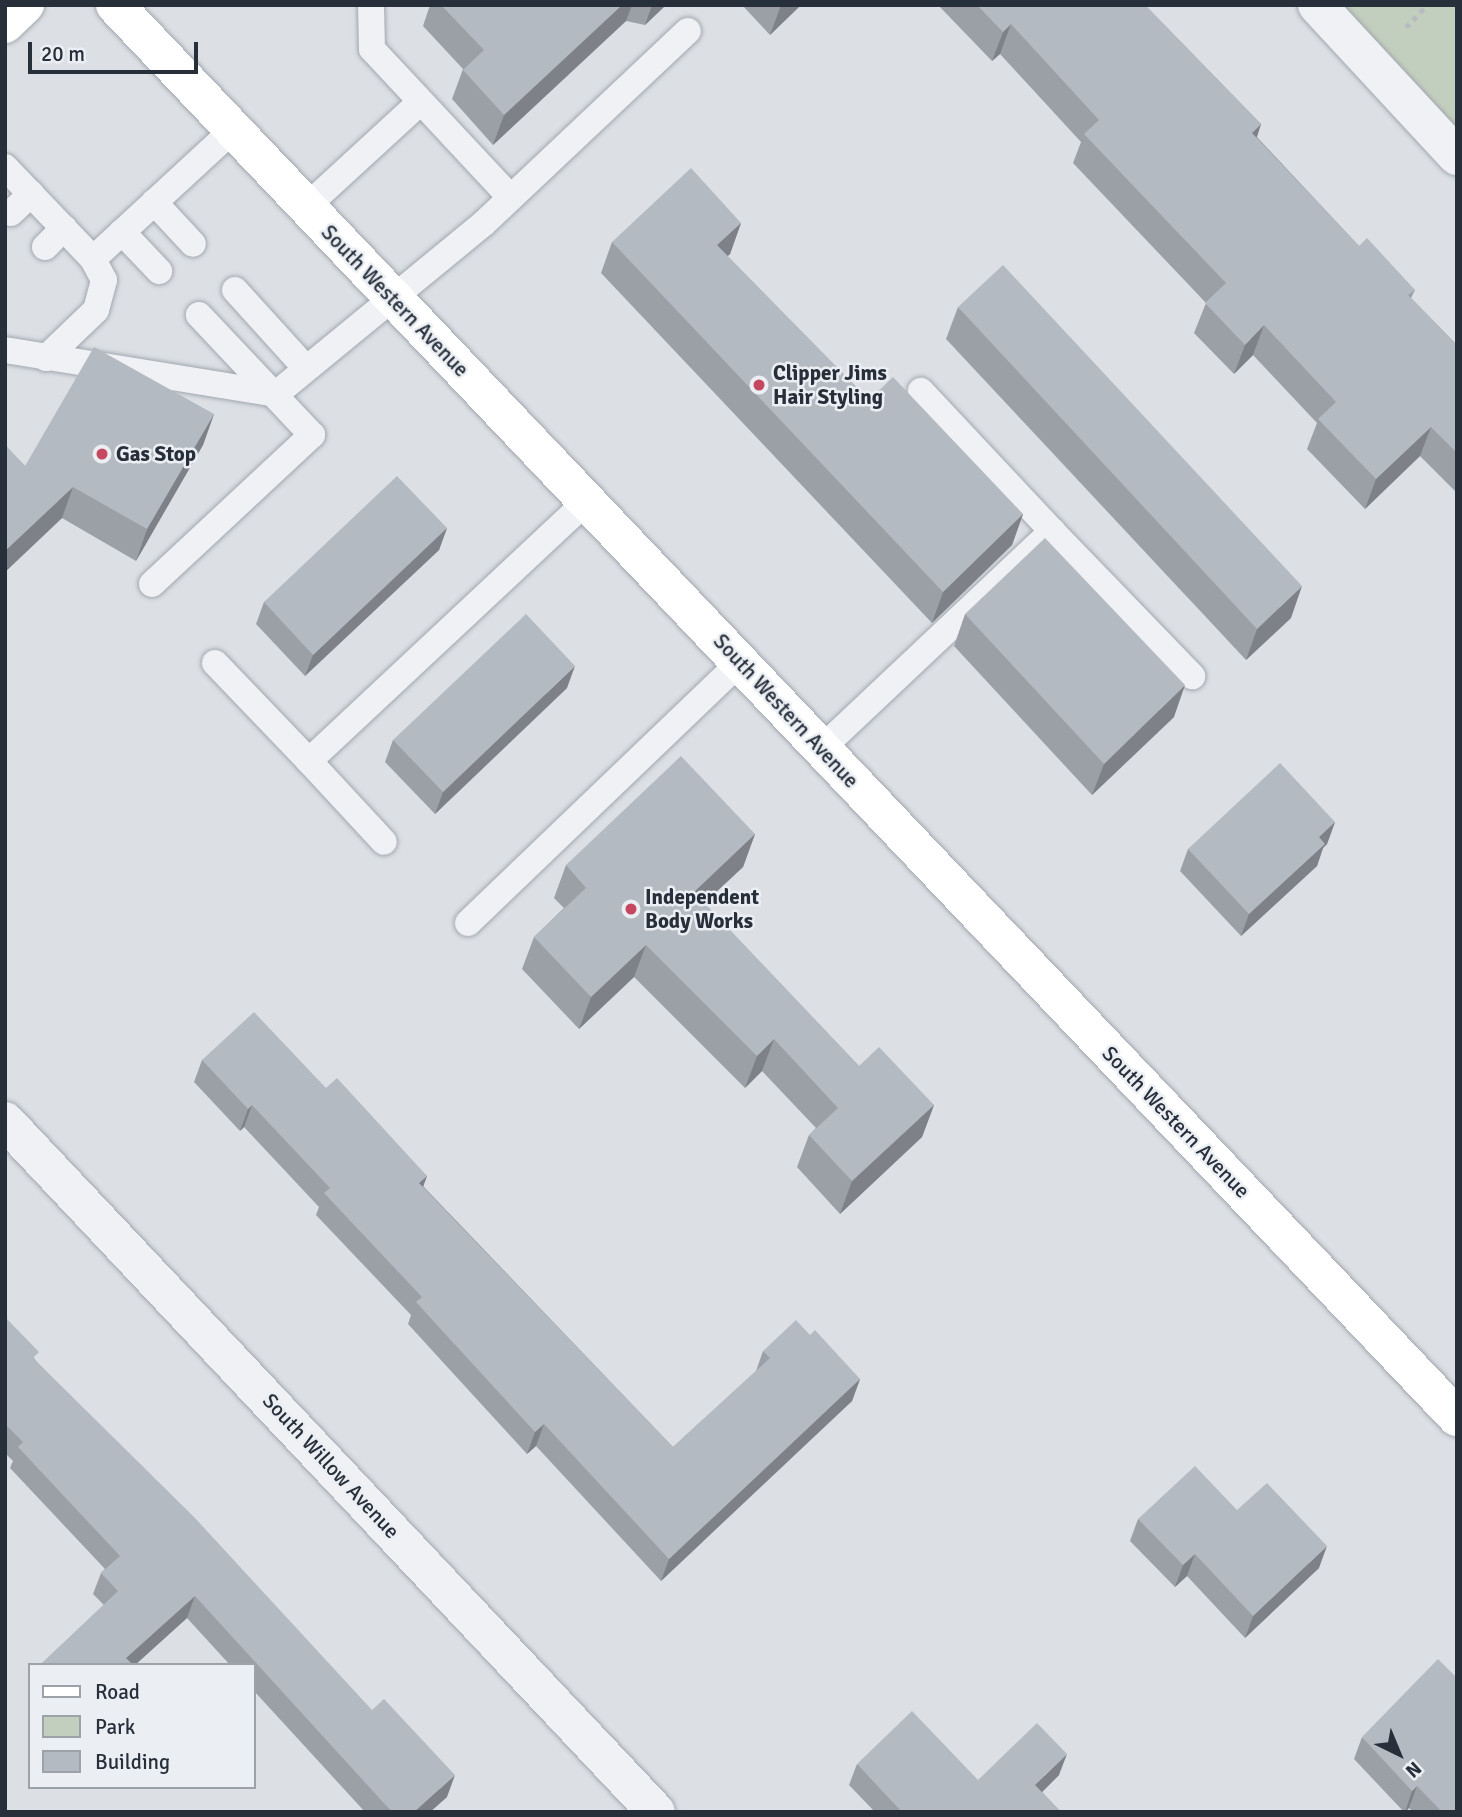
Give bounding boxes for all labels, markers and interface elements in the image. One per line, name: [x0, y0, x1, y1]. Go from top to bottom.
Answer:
scale bar: [32, 28, 201, 72]
text: 20 m: [41, 41, 85, 67]
street label: South Western Avenue: [316, 220, 474, 382]
place label: Clipper Jims Hair Styling: [773, 360, 887, 410]
marker: Clipper Jims Hair Styling: [751, 377, 767, 393]
place label: Gas Stop: [116, 441, 196, 467]
marker: Gas Stop: [94, 446, 110, 462]
street label: South Western Avenue: [708, 629, 864, 793]
place label: Independent Body Works: [645, 884, 759, 934]
marker: Independent Body Works: [623, 901, 639, 917]
street label: South Western Avenue: [1097, 1041, 1255, 1203]
street label: South Willow Avenue: [257, 1388, 405, 1544]
legend: [28, 1663, 256, 1789]
text: Road: [95, 1679, 140, 1705]
text: Park: [95, 1714, 135, 1740]
north arrow: [1364, 1719, 1434, 1789]
text: Building: [95, 1749, 170, 1775]
text: N: [1400, 1756, 1426, 1783]

